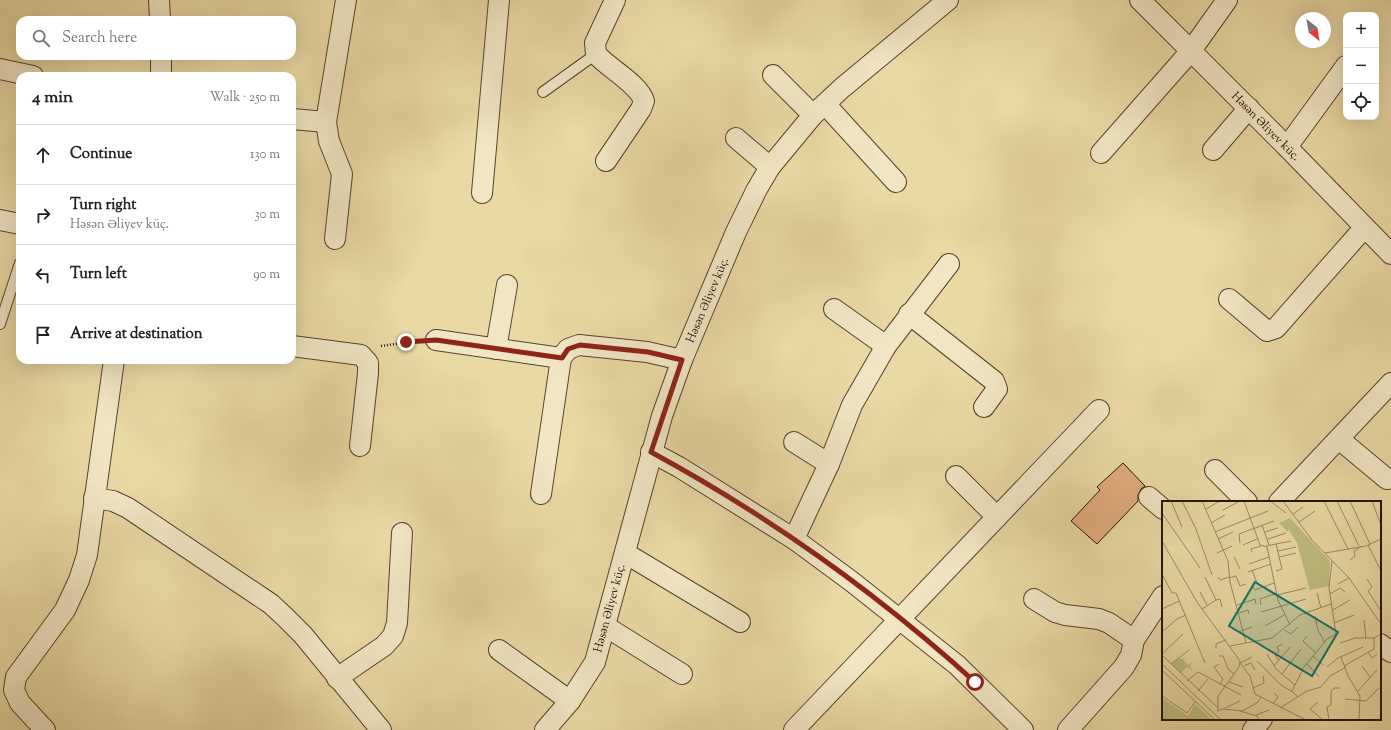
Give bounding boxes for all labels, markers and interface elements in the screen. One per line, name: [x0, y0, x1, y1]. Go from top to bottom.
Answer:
north arrow: [1295, 12, 1331, 48]
map controls: [1343, 12, 1379, 120]
button: +: [1343, 12, 1379, 48]
search box: [16, 16, 296, 60]
icon: search: [30, 27, 52, 49]
text: Search here: [62, 28, 137, 49]
button: −: [1343, 48, 1379, 84]
button: locate: [1343, 84, 1379, 120]
text: 4 min: [32, 86, 73, 110]
street label: Həsən Əliyev küç.: [1227, 88, 1304, 165]
text: Walk · 250 m: [210, 89, 280, 107]
icon: ahead: [32, 144, 54, 166]
text: Continue: [70, 144, 132, 165]
text: 130 m: [250, 146, 280, 164]
text: Turn right: [70, 195, 136, 216]
icon: right: [32, 204, 54, 226]
text: 30 m: [254, 206, 280, 224]
text: Həsən Əliyev küç.: [70, 216, 169, 234]
street label: Həsən Əliyev küç.: [682, 255, 734, 346]
icon: left: [32, 264, 54, 286]
text: Turn left: [70, 264, 127, 285]
text: 90 m: [253, 266, 280, 284]
icon: arrive: [32, 324, 54, 346]
text: Arrive at destination: [70, 324, 203, 345]
route end: [397, 333, 415, 351]
inset map: [1162, 501, 1381, 720]
street label: Həsən Əliyev küç.: [589, 562, 630, 655]
route start: [966, 673, 984, 691]

